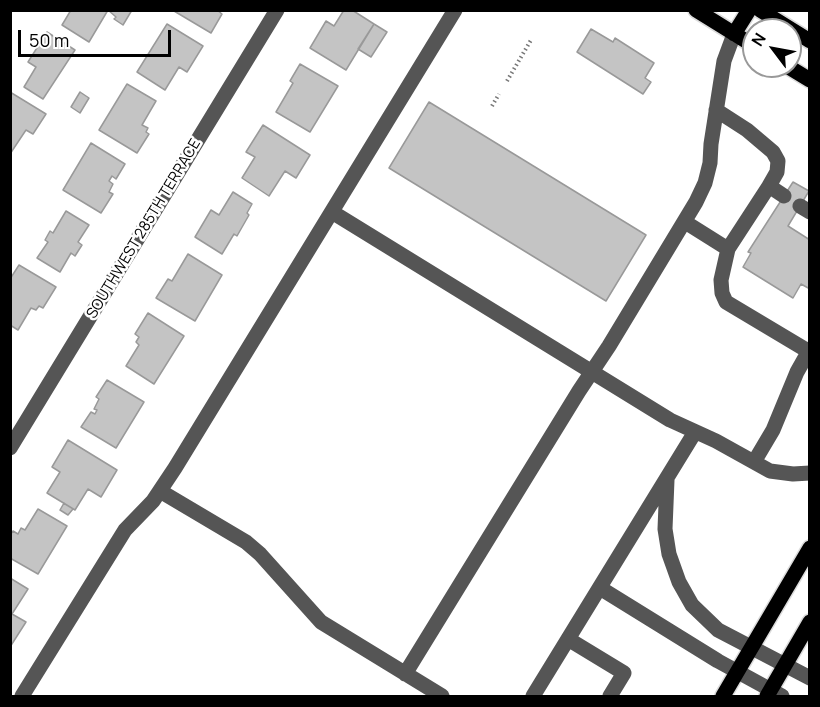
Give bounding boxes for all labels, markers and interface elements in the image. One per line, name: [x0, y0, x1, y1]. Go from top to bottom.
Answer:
scale bar: [21, 18, 174, 56]
north arrow: [742, 18, 802, 78]
text: 50 m: [29, 28, 69, 52]
text: N: [746, 29, 771, 50]
street label: SOUTHWEST 285TH TERRACE: [83, 136, 205, 322]

